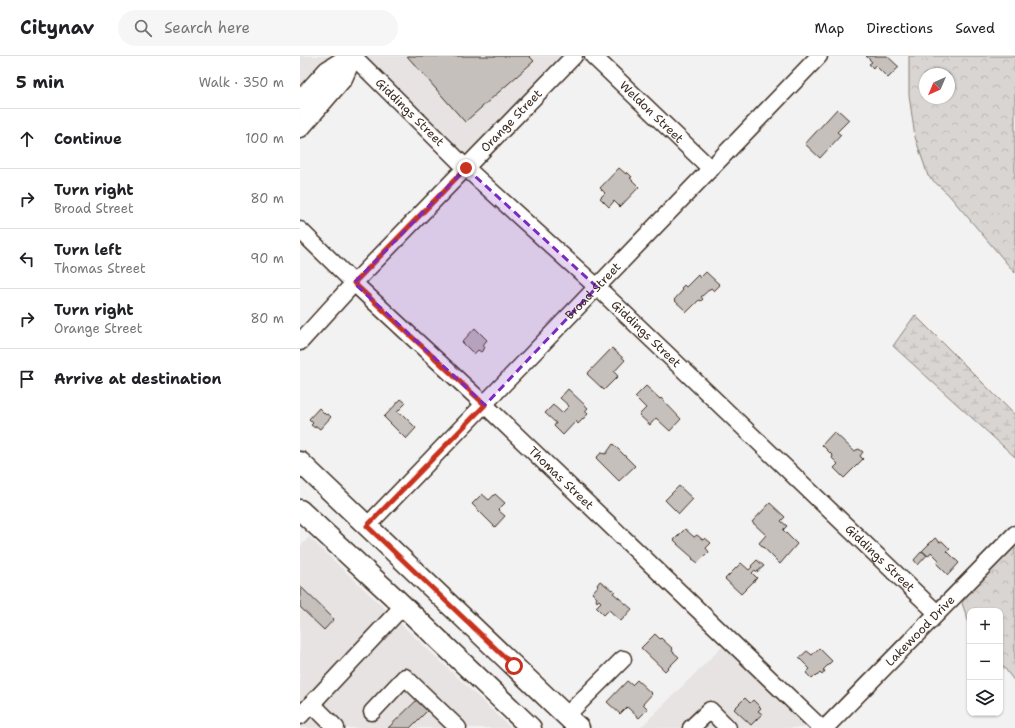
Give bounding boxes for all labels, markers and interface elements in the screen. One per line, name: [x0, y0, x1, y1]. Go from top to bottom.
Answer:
search box: [118, 10, 398, 46]
text: Citynav: [20, 15, 94, 40]
icon: search: [132, 17, 154, 39]
text: Search here: [164, 18, 250, 38]
text: Map: [815, 19, 845, 37]
text: Directions: [867, 19, 933, 37]
text: Saved: [955, 19, 995, 37]
north arrow: [919, 68, 955, 104]
text: 5 min: [16, 71, 64, 93]
text: Walk · 350 m: [199, 74, 284, 91]
street label: Giddings Street: [372, 75, 448, 150]
street label: Weldon Street: [616, 78, 687, 146]
street label: Orange Street: [477, 86, 545, 156]
icon: ahead: [16, 128, 38, 150]
text: Continue: [54, 129, 122, 149]
text: 100 m: [245, 130, 284, 147]
route end: [457, 159, 475, 177]
text: Turn right: [54, 180, 134, 200]
icon: right: [16, 188, 38, 210]
text: 80 m: [250, 190, 284, 207]
text: Broad Street: [54, 200, 134, 217]
text: Turn left: [54, 240, 122, 260]
icon: left: [16, 248, 38, 270]
text: 90 m: [250, 250, 284, 267]
street label: Broad Street: [562, 259, 624, 323]
text: Thomas Street: [54, 260, 146, 277]
street label: Giddings Street: [608, 297, 684, 371]
text: Turn right: [54, 300, 134, 320]
icon: right: [16, 308, 38, 330]
text: 80 m: [250, 310, 284, 327]
text: Orange Street: [54, 320, 142, 337]
icon: arrive: [16, 368, 38, 390]
text: Arrive at destination: [54, 369, 222, 389]
street label: Thomas Street: [525, 443, 597, 513]
street label: Giddings Street: [842, 521, 918, 595]
street label: Lakewood Drive: [882, 592, 959, 670]
map controls: [967, 608, 1003, 716]
button: +: [967, 608, 1003, 644]
button: −: [967, 644, 1003, 680]
route start: [505, 657, 523, 675]
button: layers: [967, 680, 1003, 716]

